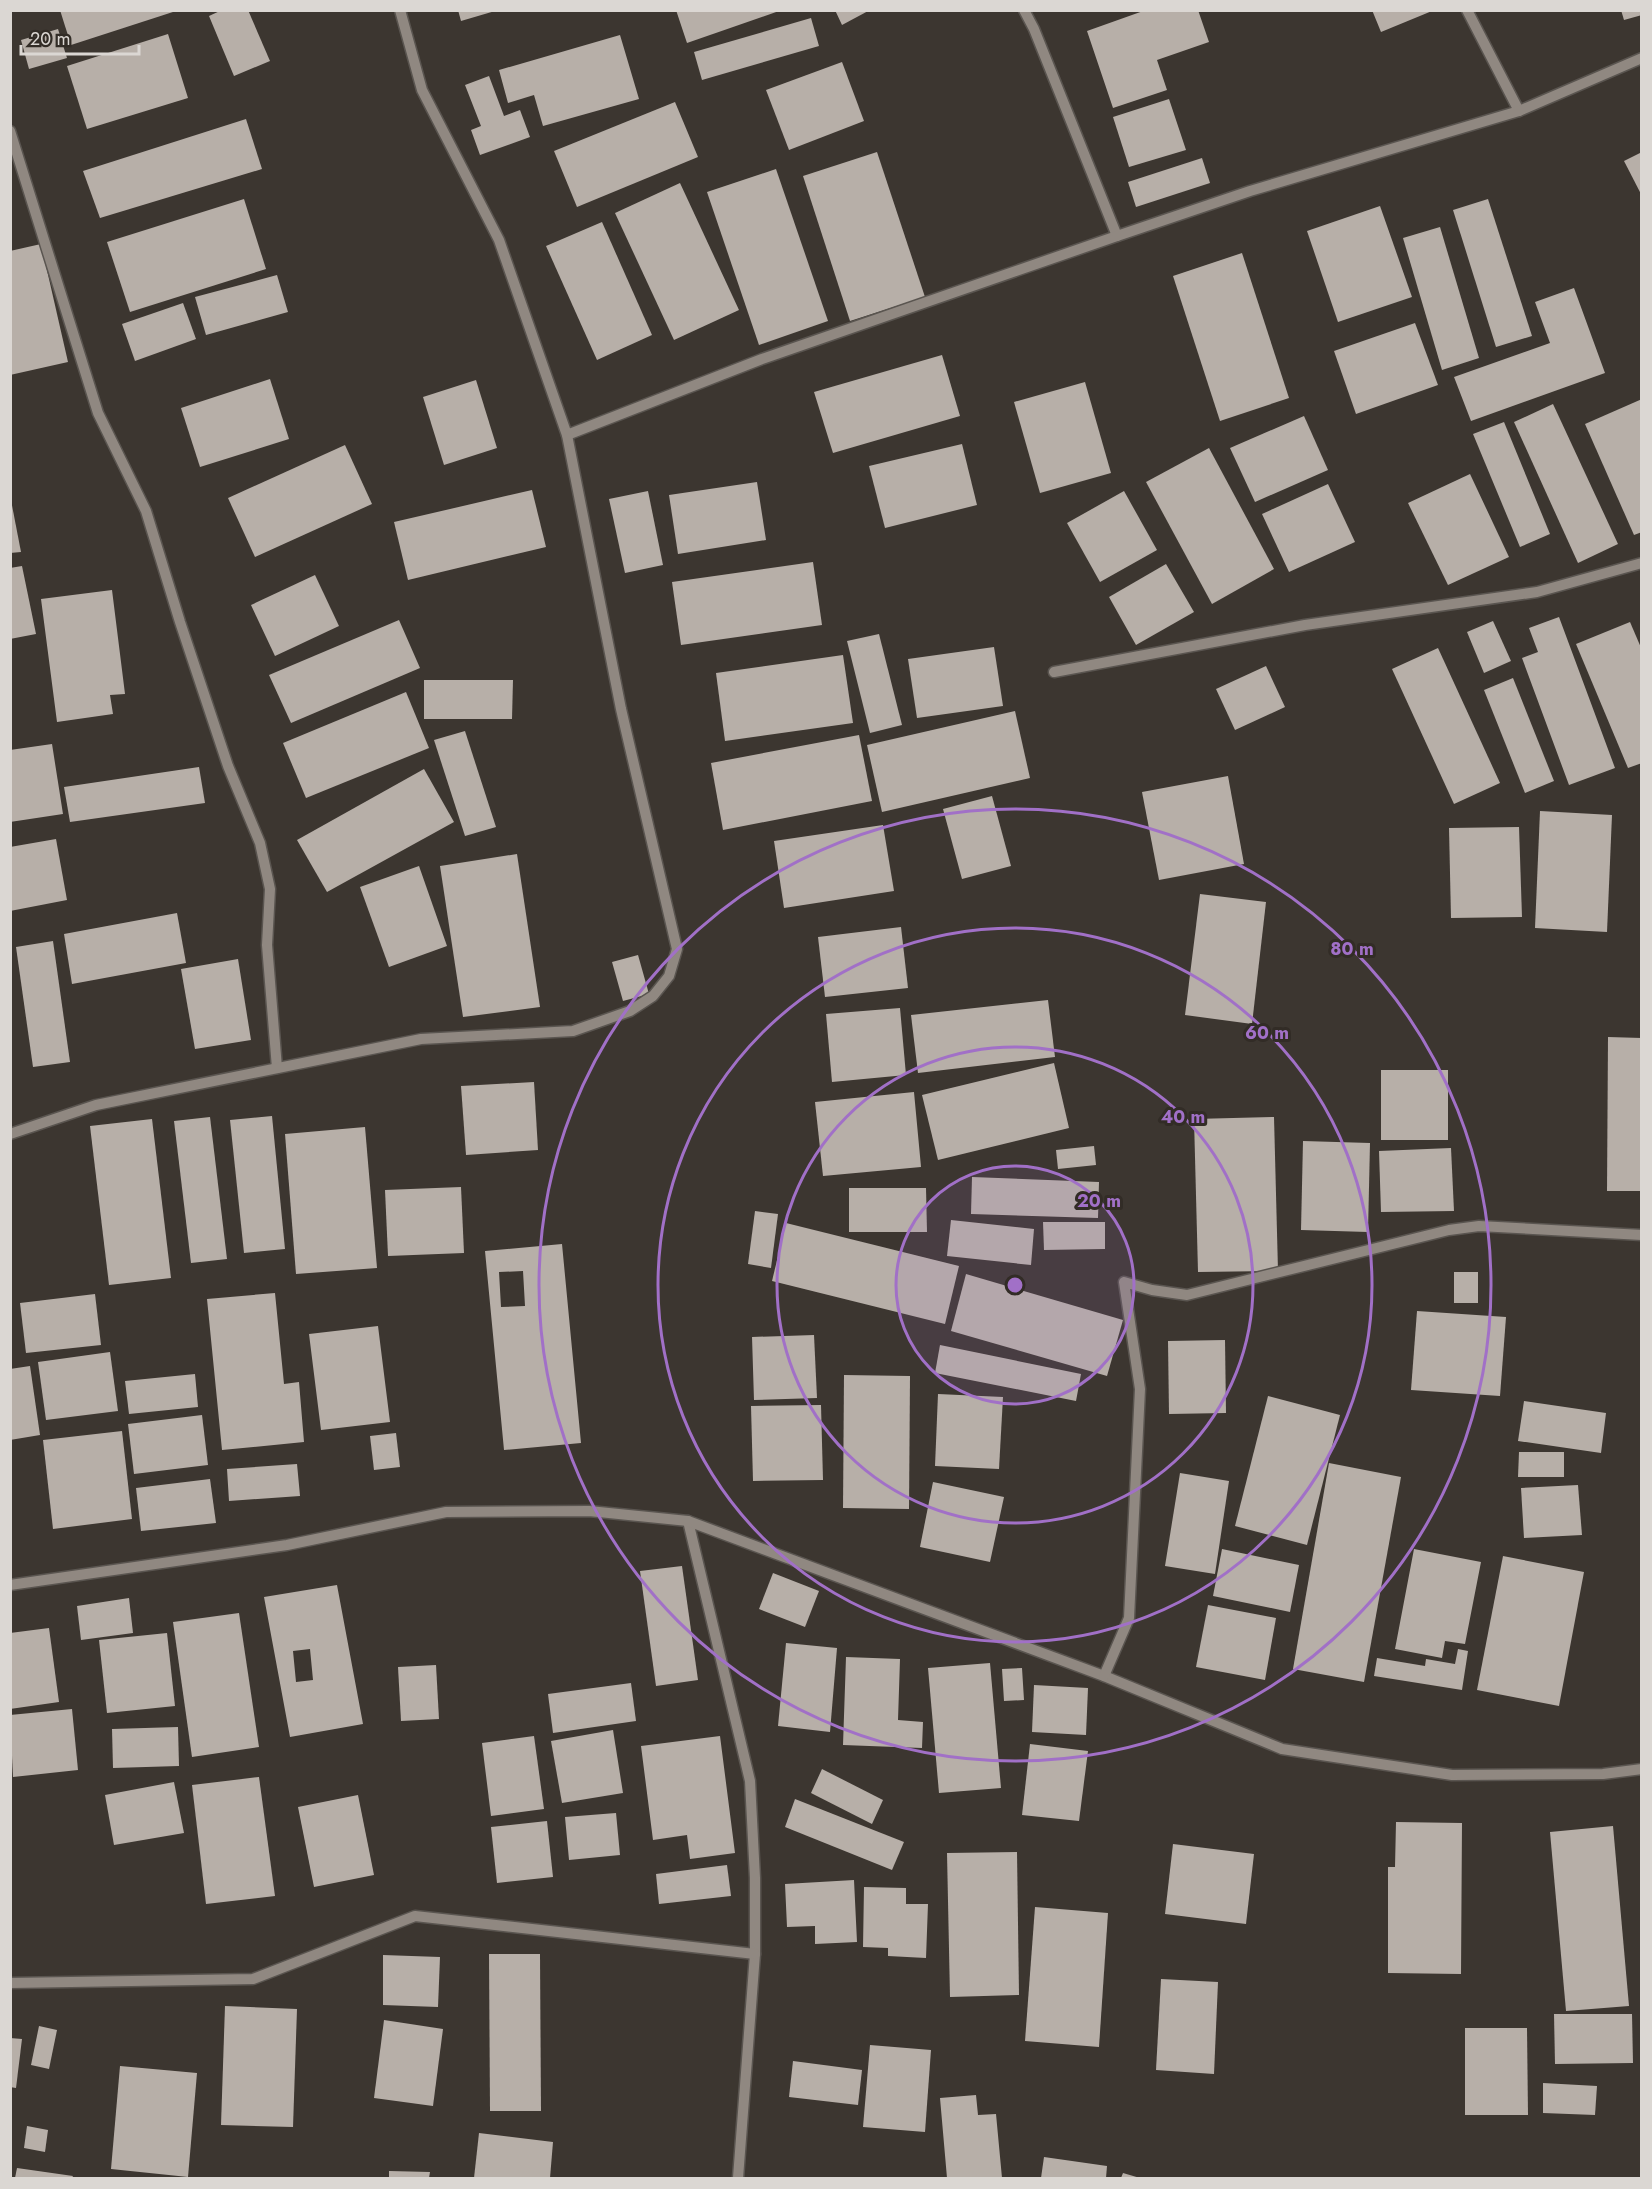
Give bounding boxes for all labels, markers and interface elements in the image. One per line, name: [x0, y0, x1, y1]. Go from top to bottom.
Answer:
scale bar: [21, 18, 140, 56]
text: 20 m: [30, 26, 70, 52]
text: 80 m: [1330, 936, 1374, 962]
text: 60 m: [1245, 1020, 1289, 1046]
text: 40 m: [1161, 1104, 1205, 1130]
text: 20 m: [1077, 1188, 1121, 1214]
centre of rings: [1005, 1275, 1025, 1295]

